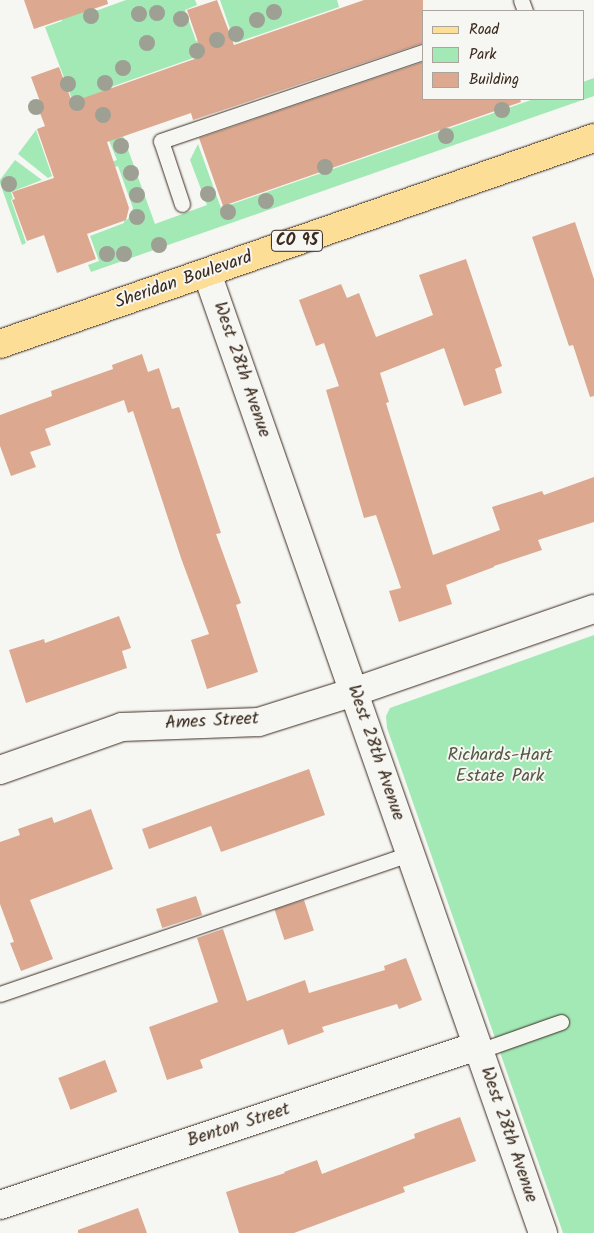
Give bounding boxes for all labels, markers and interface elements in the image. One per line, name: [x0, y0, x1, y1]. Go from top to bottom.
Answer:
legend: [422, 10, 584, 100]
text: Road: [469, 18, 499, 42]
text: Park: [469, 43, 496, 67]
text: Building: [469, 68, 519, 92]
road number: CO 95: [271, 228, 323, 255]
street label: Sheridan Boulevard: [113, 247, 255, 315]
street label: West 28th Avenue: [208, 299, 274, 441]
street label: West 28th Avenue: [342, 682, 408, 824]
street label: Ames Street: [165, 709, 259, 735]
park label: Richards-Hart Estate Park: [447, 746, 553, 789]
street label: West 28th Avenue: [475, 1064, 541, 1206]
street label: Benton Street: [185, 1099, 293, 1153]

